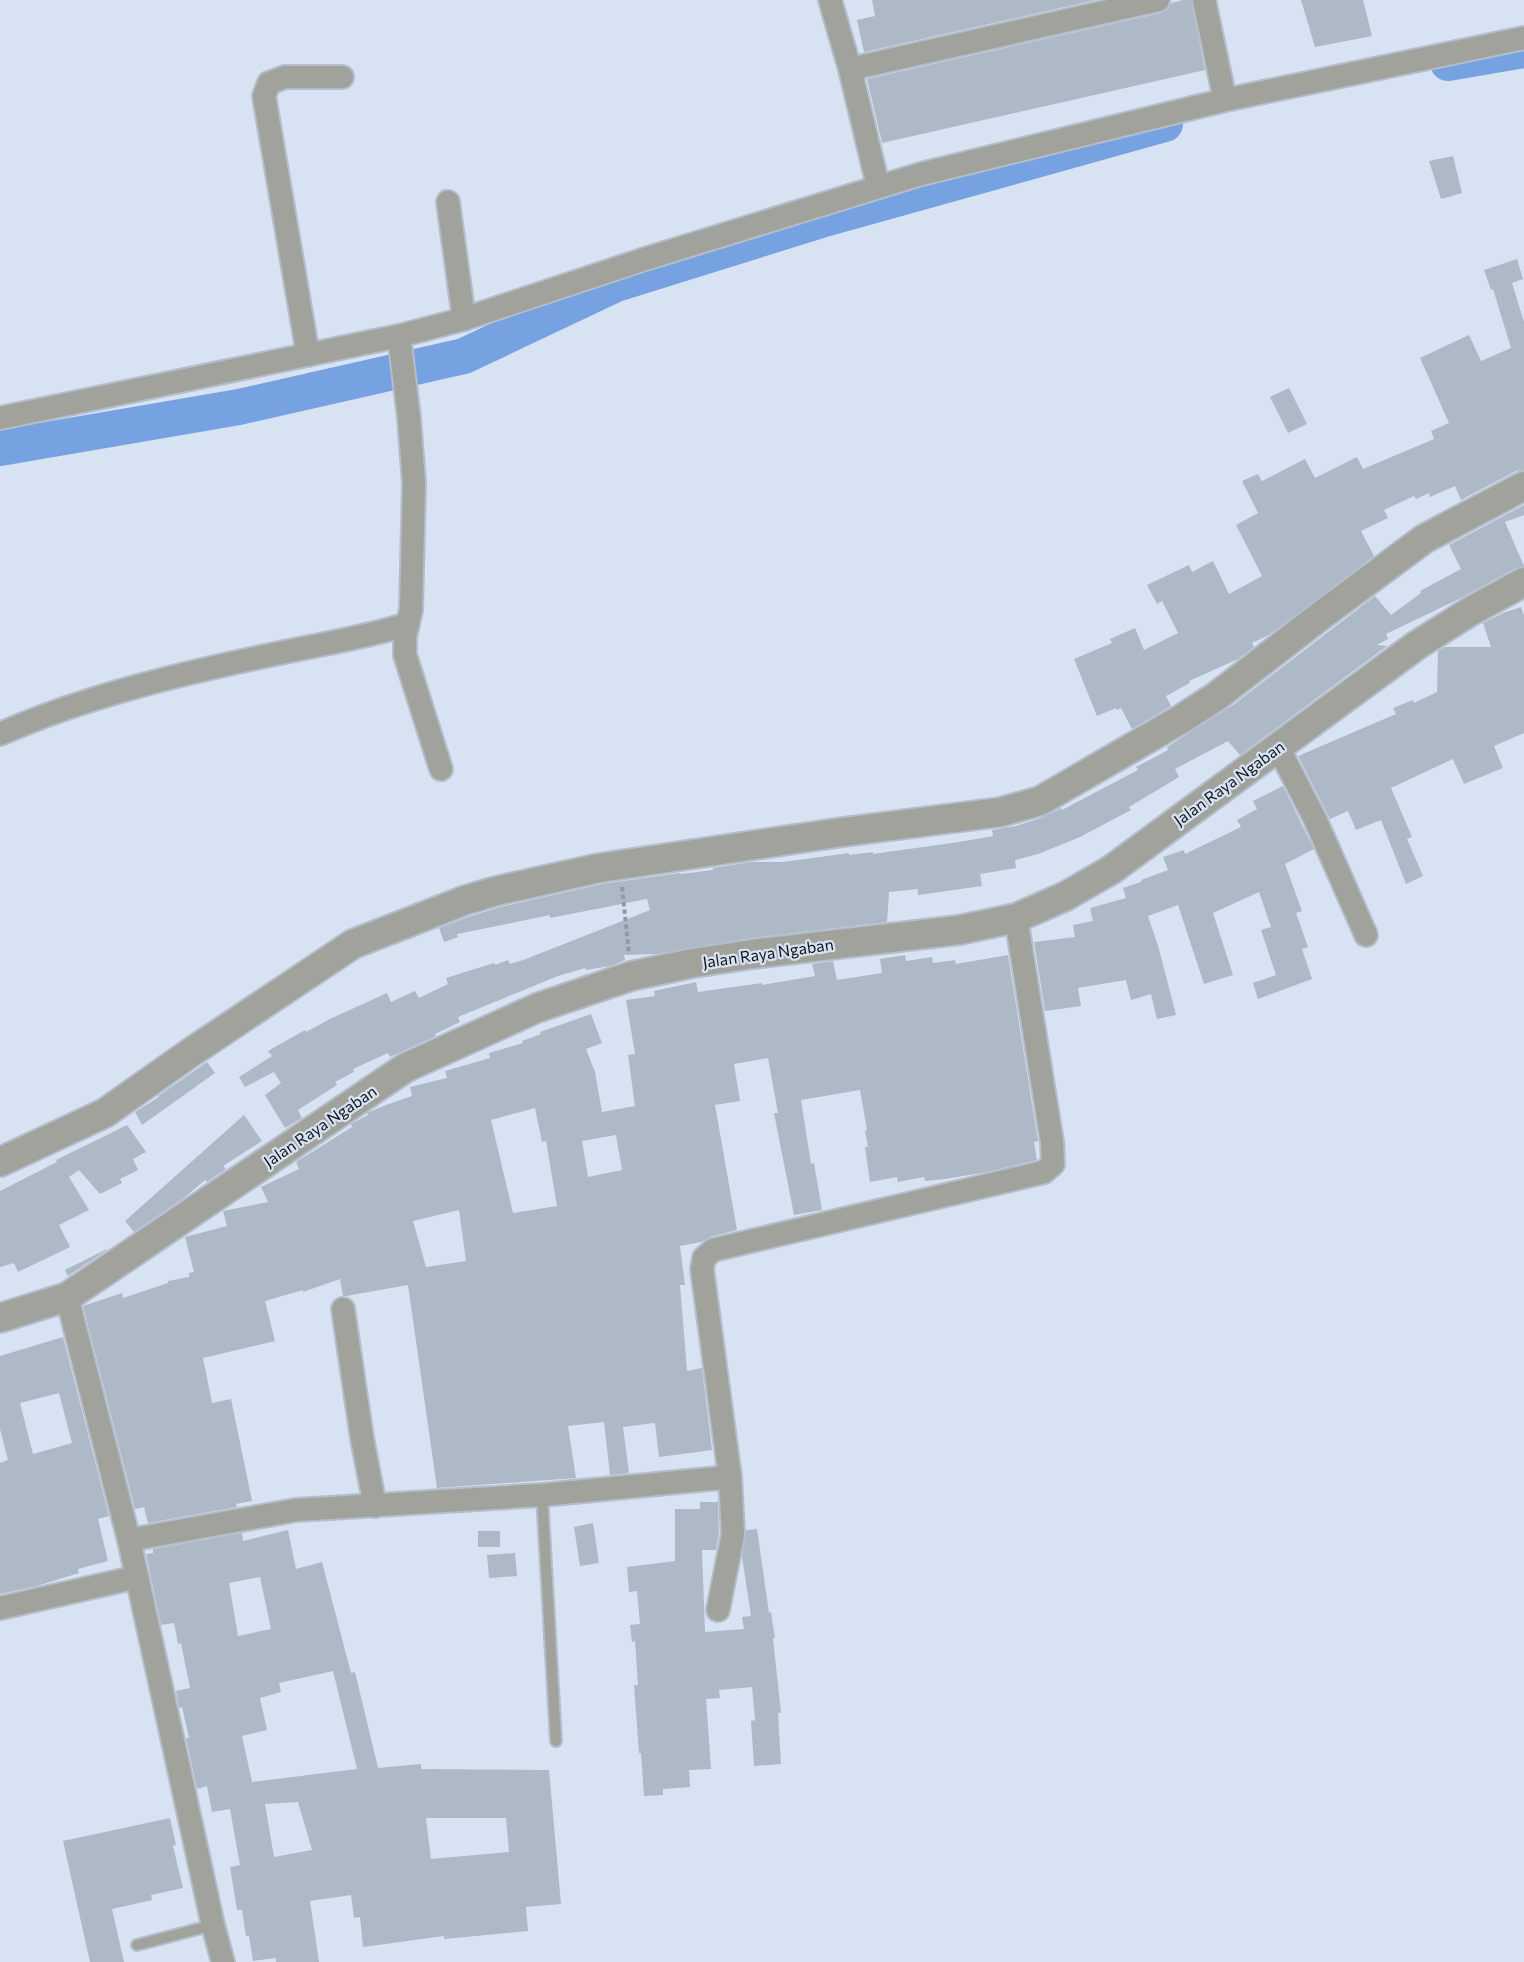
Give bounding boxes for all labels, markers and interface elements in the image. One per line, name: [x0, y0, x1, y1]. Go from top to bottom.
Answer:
street label: Jalan Raya Ngaban: [1170, 736, 1288, 829]
street label: Jalan Raya Ngaban: [701, 934, 835, 971]
street label: Jalan Raya Ngaban: [260, 1081, 380, 1170]

